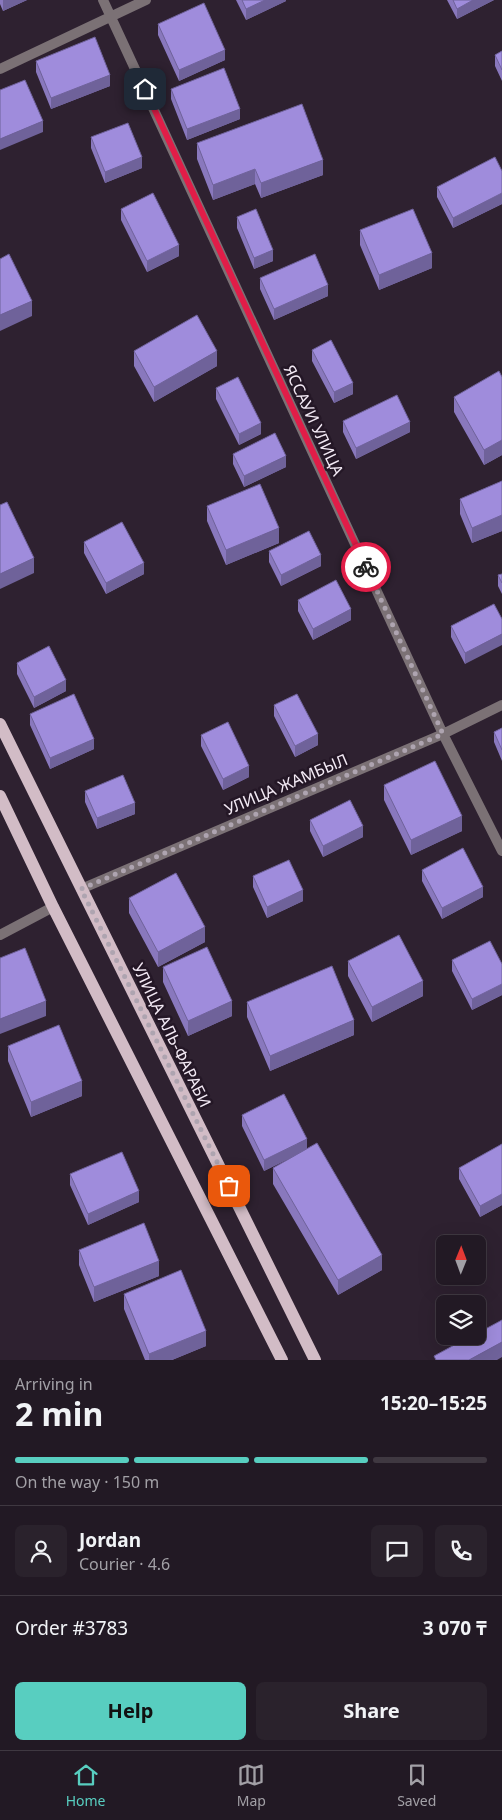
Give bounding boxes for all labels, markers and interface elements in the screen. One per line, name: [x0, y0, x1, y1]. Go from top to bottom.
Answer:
pin: [124, 68, 166, 110]
icon: home: [131, 75, 159, 103]
street label: ЯССАУИ УЛИЦА: [279, 361, 350, 480]
courier: [341, 542, 391, 592]
icon: bike: [352, 553, 380, 581]
street label: УЛИЦА ЖАМБЫЛ: [221, 748, 351, 820]
street label: УЛИЦА АЛЬ-ФАРАБИ: [128, 959, 216, 1111]
pin: [208, 1165, 250, 1207]
icon: bag: [215, 1172, 243, 1200]
north arrow: [436, 1235, 486, 1285]
map controls: [436, 1235, 486, 1345]
button: layers: [436, 1295, 486, 1345]
text: Arriving in: [15, 1373, 93, 1395]
text: 15:20–15:25: [380, 1390, 487, 1416]
text: 2 min: [15, 1392, 103, 1435]
text: On the way · 150 m: [15, 1471, 159, 1493]
button: person: [15, 1525, 67, 1577]
button: chat: [371, 1525, 423, 1577]
button: phone: [435, 1525, 487, 1577]
text: Jordan: [79, 1527, 141, 1553]
text: Courier · 4.6: [79, 1553, 170, 1575]
text: Order #3783: [15, 1615, 128, 1641]
text: 3 070 ₸: [423, 1615, 487, 1641]
button: Help: [15, 1682, 246, 1740]
button: Share: [256, 1682, 487, 1740]
tab: Home: [66, 1761, 105, 1810]
tab: Map: [237, 1761, 266, 1810]
tab: Saved: [397, 1761, 436, 1810]

